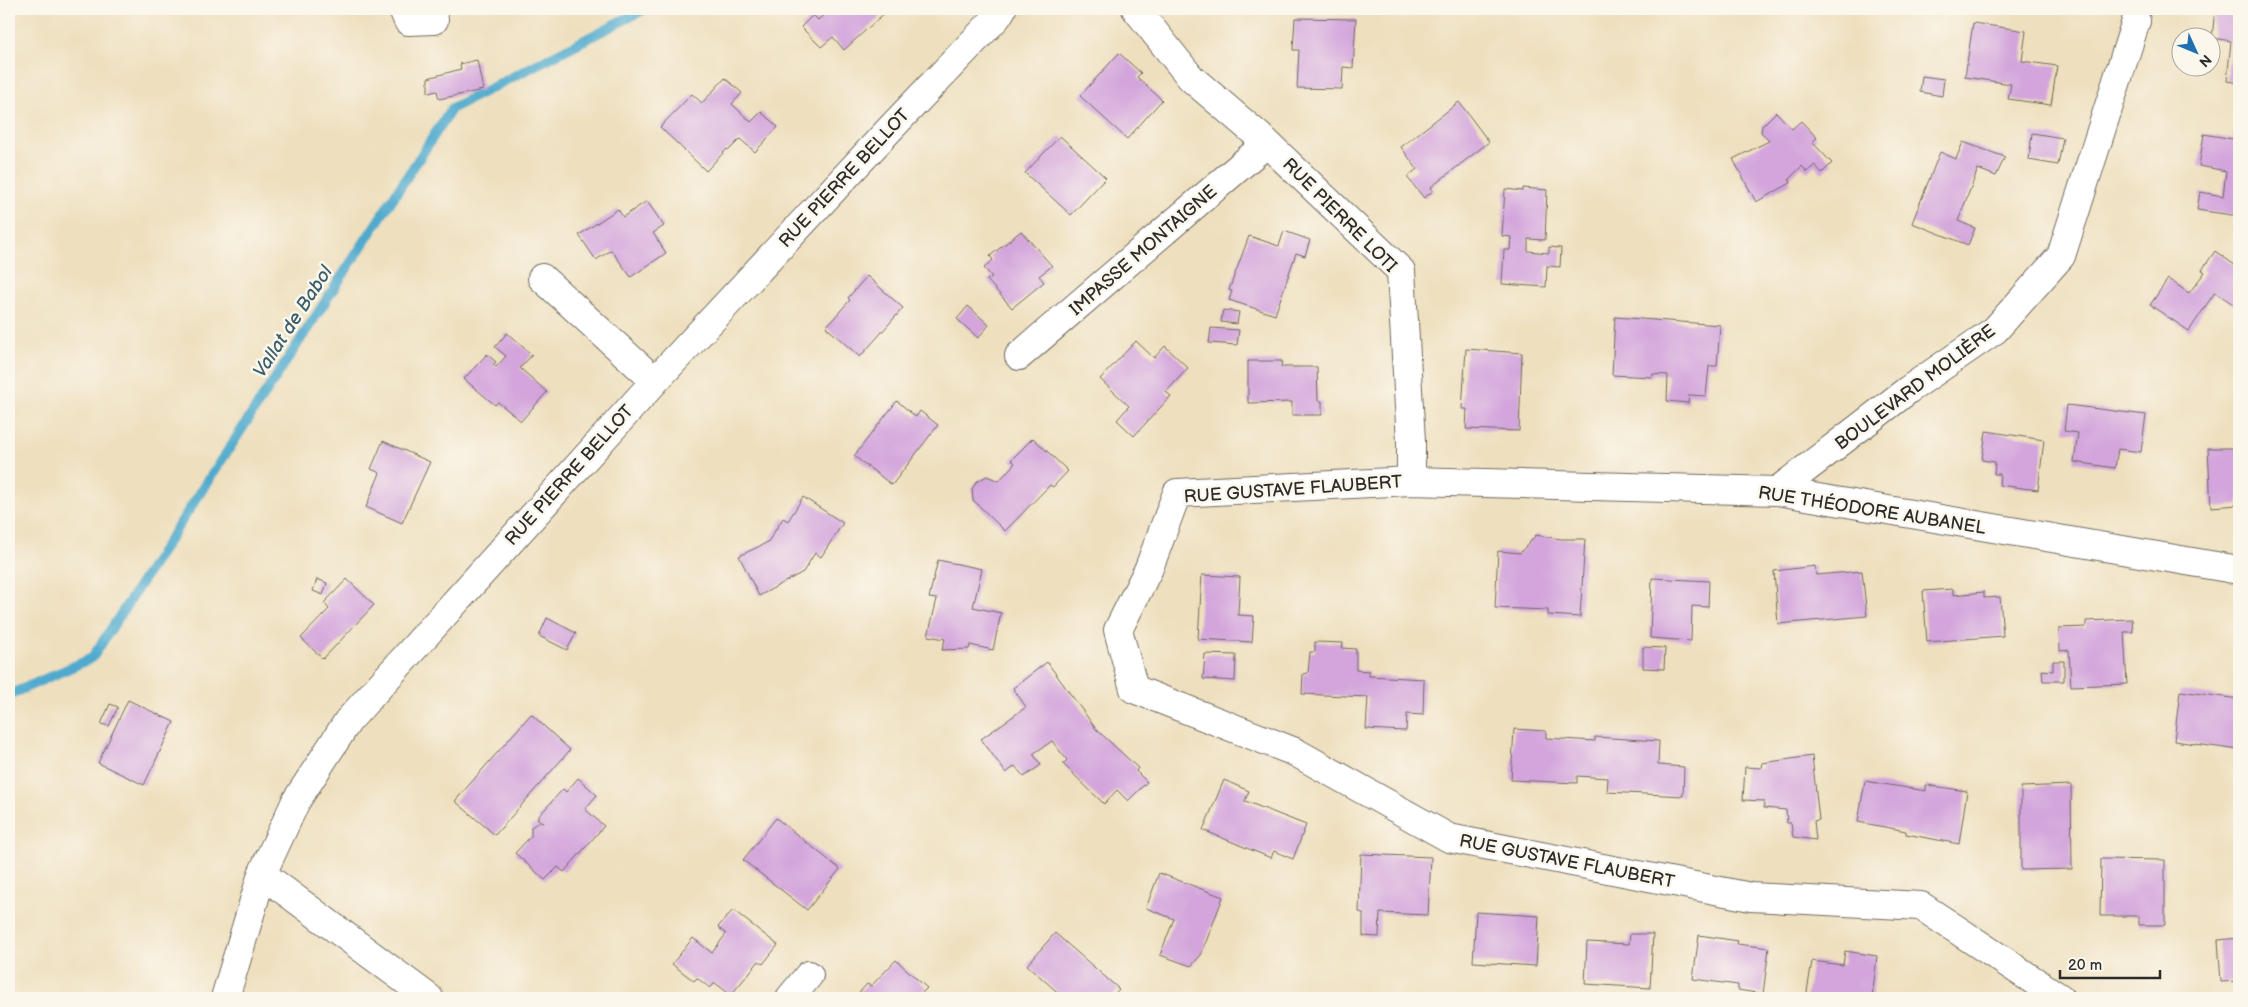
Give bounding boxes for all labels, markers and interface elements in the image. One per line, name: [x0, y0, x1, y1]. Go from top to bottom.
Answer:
north arrow: [2170, 28, 2220, 78]
text: N: [2195, 51, 2215, 70]
street label: RUE PIERRE BELLOT: [775, 105, 914, 252]
street label: RUE PIERRE LOTI: [1278, 154, 1401, 277]
street label: IMPASSE MONTAIGNE: [1066, 181, 1221, 320]
water label: Vallat de Babol: [249, 261, 338, 382]
street label: BOULEVARD MOLIÈRE: [1830, 319, 2000, 455]
street label: RUE PIERRE BELLOT: [501, 401, 638, 550]
street label: RUE GUSTAVE FLAUBERT: [1183, 471, 1403, 508]
street label: RUE THÉODORE AUBANEL: [1757, 480, 1988, 539]
street label: RUE GUSTAVE FLAUBERT: [1457, 830, 1676, 893]
scale bar: [2060, 947, 2160, 979]
text: 20 m: [2068, 956, 2102, 975]

